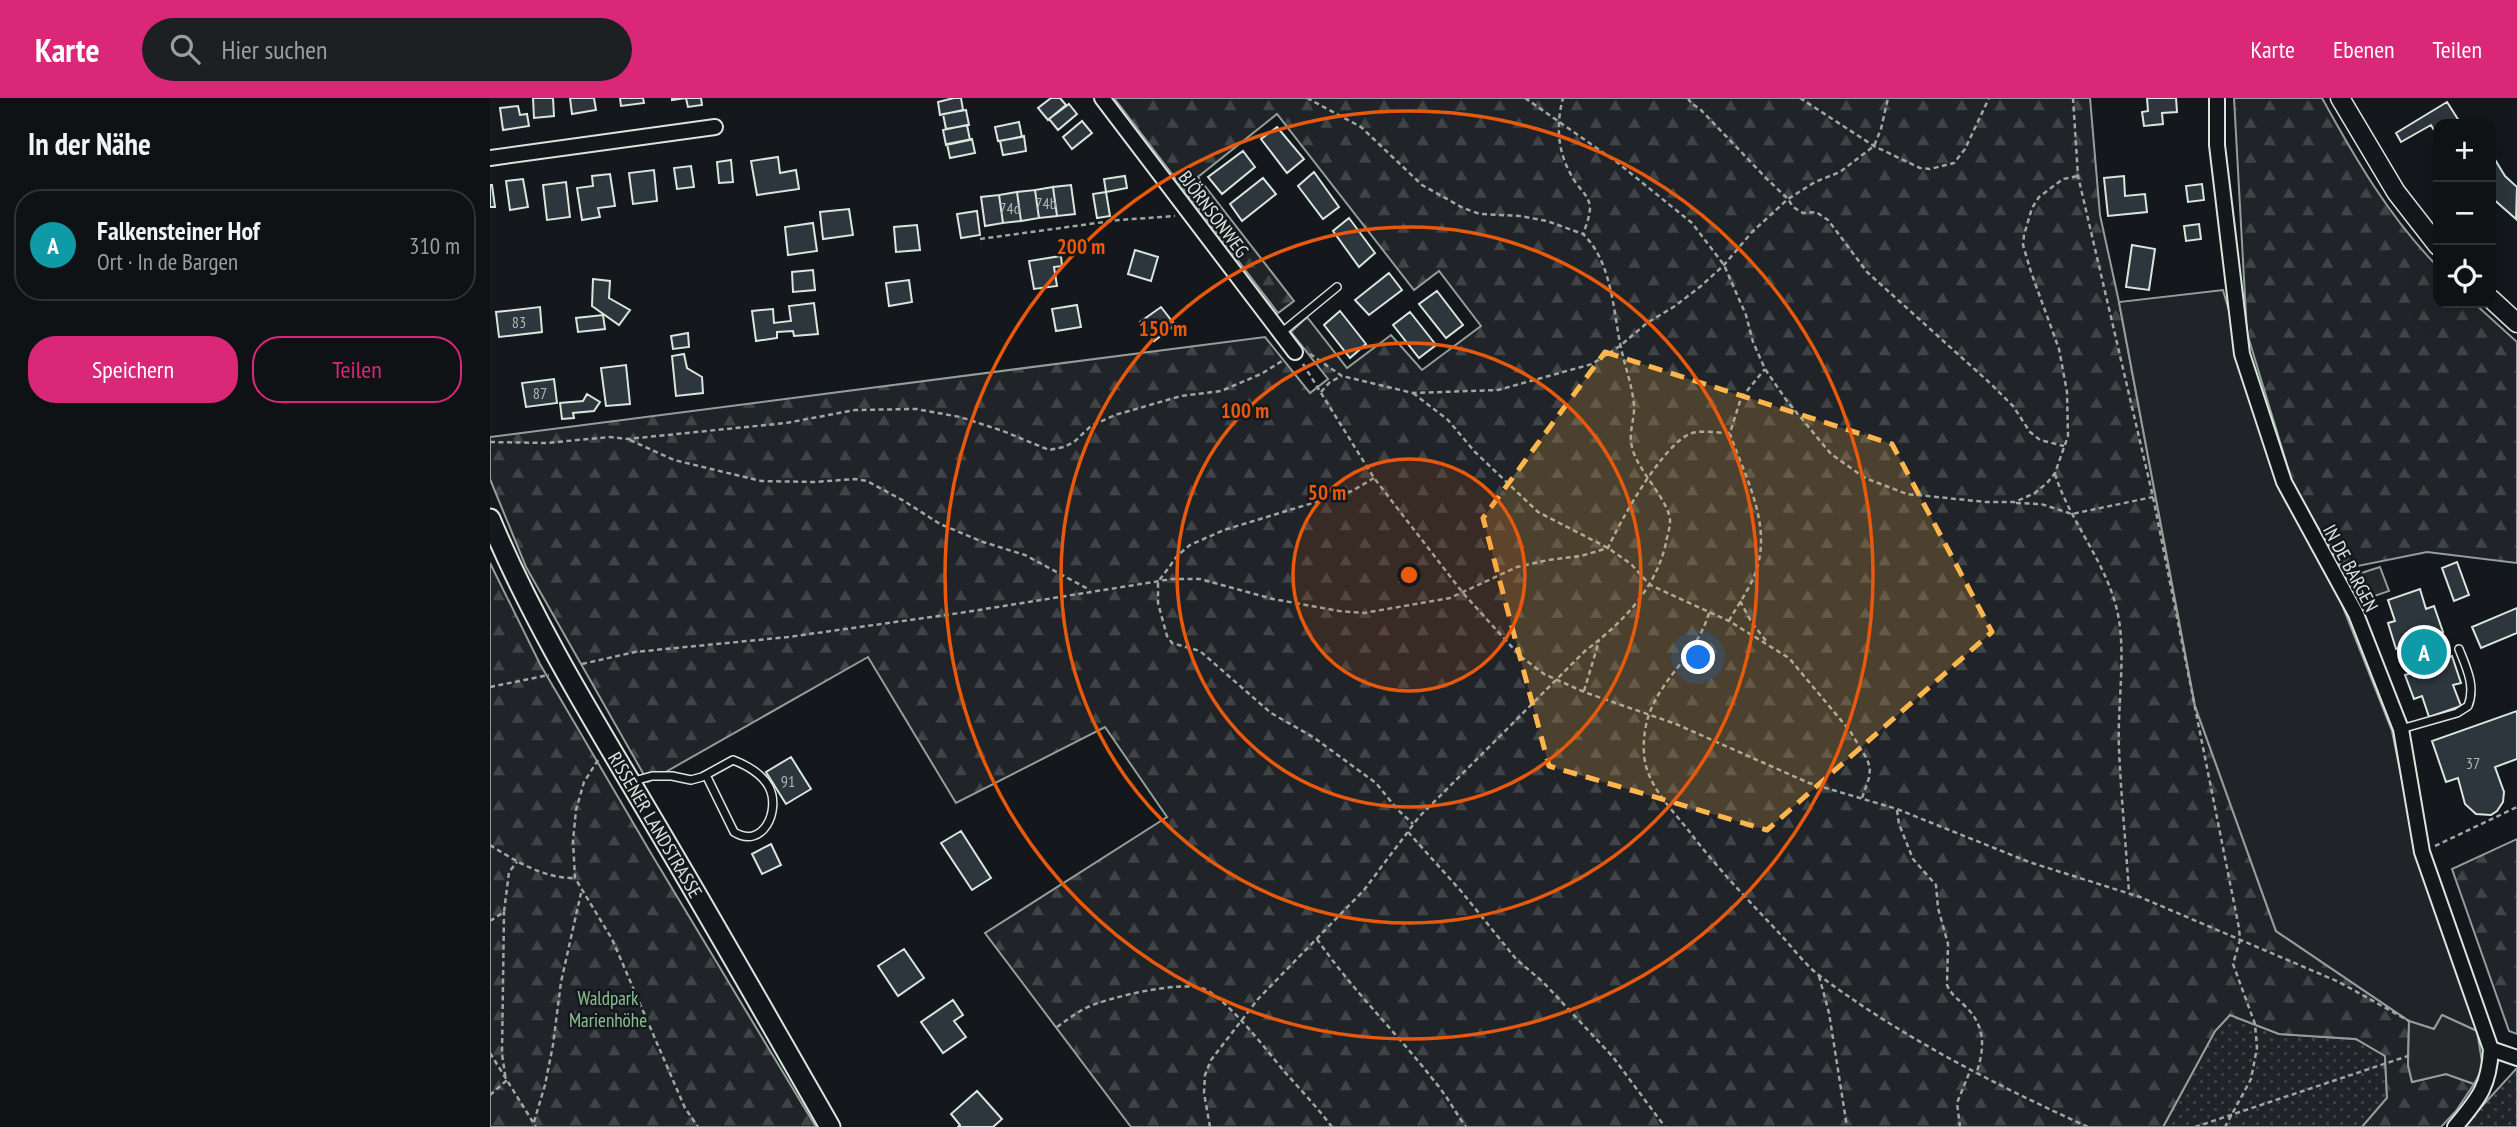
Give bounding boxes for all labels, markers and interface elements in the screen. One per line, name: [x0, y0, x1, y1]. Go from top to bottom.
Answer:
search box: [142, 18, 632, 81]
text: Karte: [35, 28, 100, 71]
icon: search: [166, 30, 204, 68]
text: Hier suchen: [222, 33, 327, 66]
text: Karte: [2251, 34, 2295, 65]
text: Ebenen: [2333, 34, 2395, 65]
text: Teilen: [2433, 34, 2482, 65]
map controls: [2433, 119, 2496, 308]
button: +: [2433, 119, 2496, 182]
text: In der Nähe: [28, 124, 151, 163]
street label: BJÖRNSONWEG: [1174, 166, 1254, 262]
button: −: [2433, 182, 2496, 245]
house number: 74b: [1035, 193, 1057, 213]
house number: 74d: [999, 198, 1021, 218]
text: Falkensteiner Hof: [97, 214, 260, 247]
text: A: [47, 231, 59, 260]
text: 310 m: [409, 231, 460, 260]
text: 200 m: [1057, 233, 1105, 260]
button: locate: [2433, 245, 2496, 308]
text: Ort · In de Bargen: [97, 247, 238, 276]
house number: 83: [512, 312, 526, 332]
text: 150 m: [1139, 315, 1187, 342]
button: Speichern: [28, 336, 238, 403]
button: Teilen: [252, 336, 462, 403]
house number: 87: [533, 383, 547, 403]
text: 100 m: [1221, 397, 1269, 424]
text: 50 m: [1308, 479, 1346, 506]
street label: IN DE BARGEN: [2318, 520, 2384, 616]
centre of rings: [1397, 563, 1421, 587]
pin: A: [2401, 626, 2447, 678]
your location: [1681, 640, 1715, 674]
street label: RISSENER LANDSTRASSE: [603, 747, 708, 902]
house number: 37: [2466, 753, 2480, 773]
house number: 91: [781, 771, 795, 791]
park label: Waldpark Marienhöhe: [569, 986, 647, 1032]

